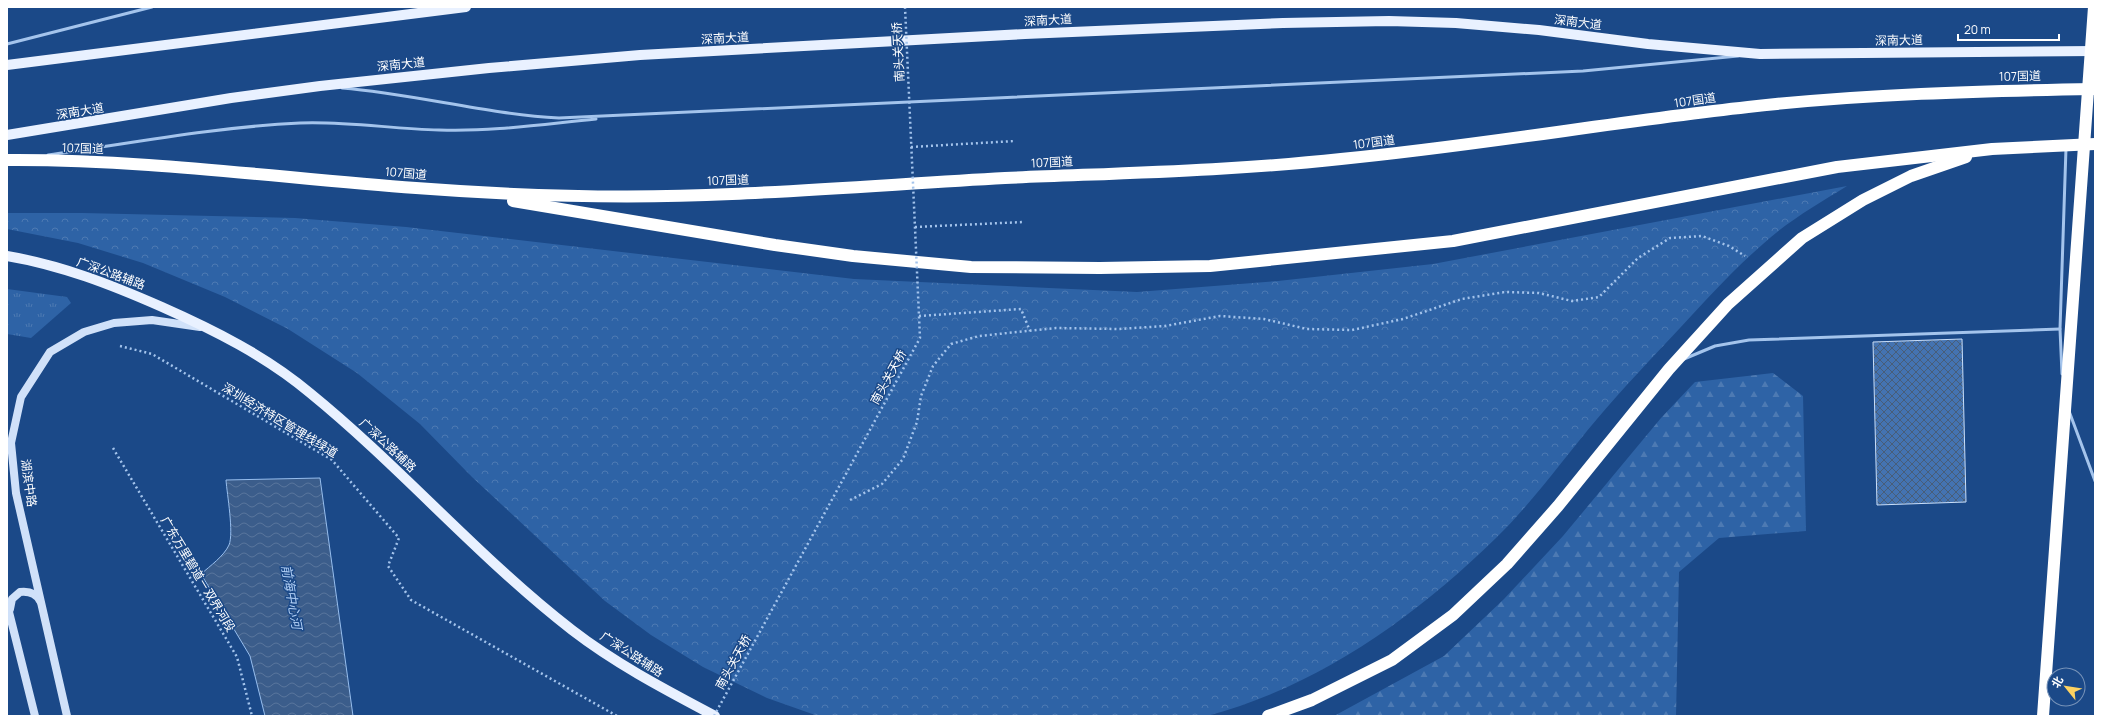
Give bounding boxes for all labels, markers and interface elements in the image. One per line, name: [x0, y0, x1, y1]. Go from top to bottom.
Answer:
street label: 深南大道: [1024, 10, 1072, 30]
street label: 深南大道: [1553, 11, 1603, 33]
scale bar: [1958, 16, 2059, 42]
text: 20 m: [1964, 21, 1991, 38]
street label: 南头关天桥: [888, 22, 908, 82]
street label: 深南大道: [701, 28, 749, 48]
street label: 深南大道: [1875, 31, 1923, 49]
street label: 深南大道: [376, 53, 426, 75]
street label: 107国道: [1999, 67, 2041, 85]
street label: 107国道: [1673, 89, 1717, 111]
street label: 深南大道: [55, 99, 105, 123]
street label: 107国道: [1352, 131, 1396, 153]
street label: 107国道: [62, 139, 104, 157]
street label: 107国道: [1031, 152, 1073, 172]
street label: 107国道: [384, 163, 428, 183]
street label: 107国道: [707, 171, 749, 189]
street label: 广深公路辅路: [74, 253, 148, 293]
street label: 南头关天桥: [866, 347, 910, 407]
street label: 深圳经济特区管理线绿道: [219, 379, 341, 461]
street label: 广深公路辅路: [356, 414, 420, 476]
street label: 湖滨中路: [17, 458, 41, 508]
street label: 广东万里碧道－双界河段: [157, 513, 239, 635]
water label: 前海中心河: [277, 563, 307, 634]
street label: 广深公路辅路: [597, 627, 667, 681]
street label: 南头关天桥: [711, 632, 755, 692]
north arrow: [2046, 667, 2086, 707]
text: 北: [2048, 673, 2066, 690]

